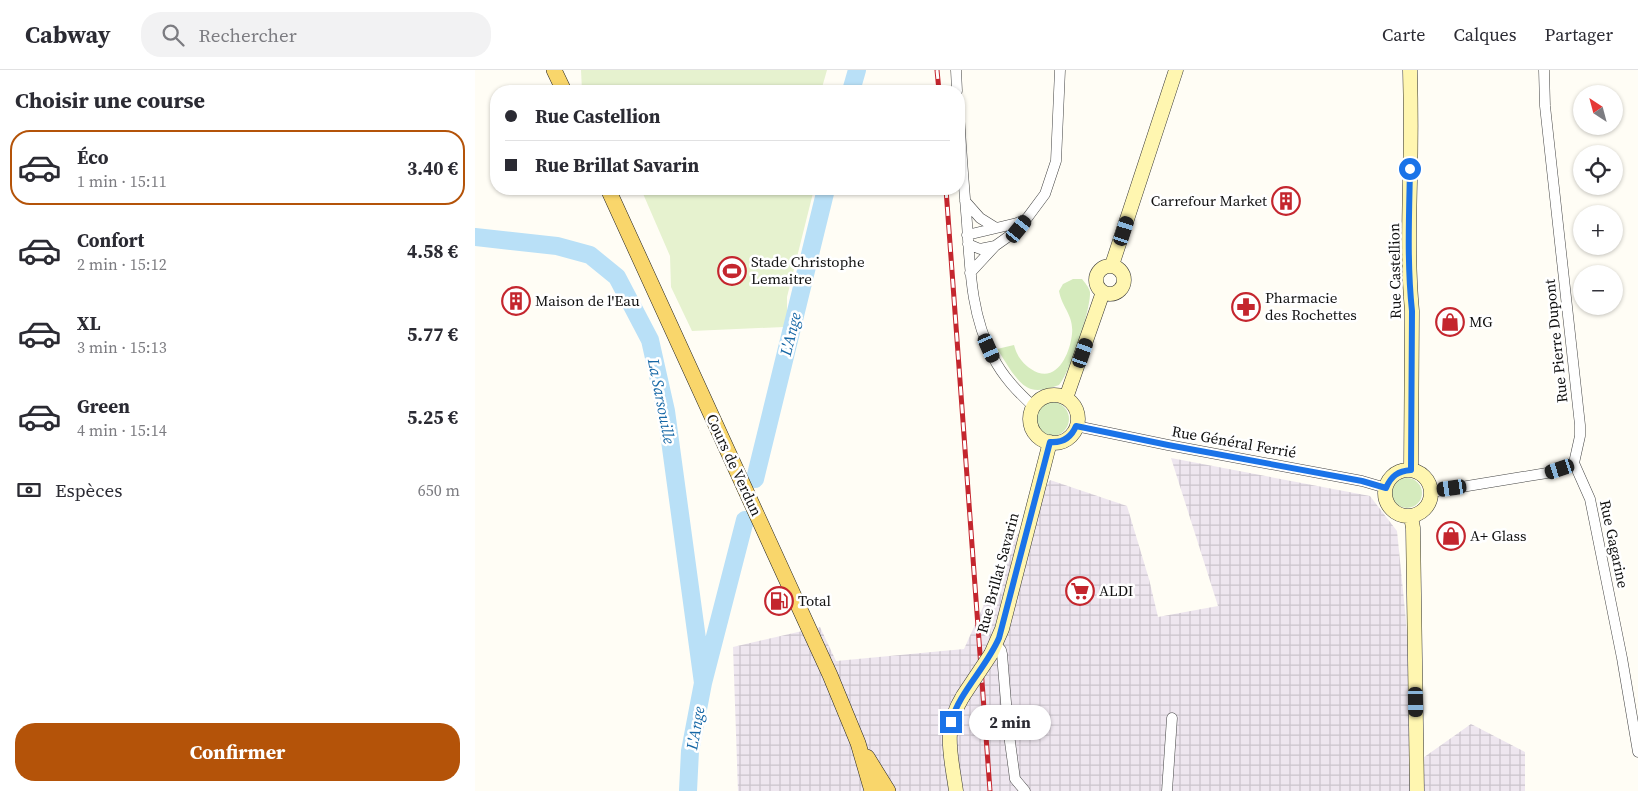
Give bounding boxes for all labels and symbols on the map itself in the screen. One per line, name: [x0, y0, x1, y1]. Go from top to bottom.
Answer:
north arrow: [1573, 85, 1623, 135]
route start: [1399, 158, 1421, 180]
building icon: Carrefour Market: [1271, 186, 1301, 216]
place label: Carrefour Market: [1151, 190, 1267, 211]
car: [1003, 213, 1034, 245]
car: [1112, 214, 1135, 248]
street label: Rue Castellion: [1383, 223, 1406, 319]
place label: Stade Christophe Lemaitre: [751, 251, 865, 289]
sports icon: Stade Christophe Lemaitre: [717, 256, 747, 286]
street label: Rue Pierre Dupont: [1539, 278, 1572, 404]
building icon: Maison de l'Eau: [501, 286, 531, 316]
place label: Pharmacie des Rochettes: [1265, 287, 1357, 325]
place label: Maison de l'Eau: [535, 290, 640, 311]
pharmacy icon: Pharmacie des Rochettes: [1231, 292, 1261, 322]
shop icon: MG: [1435, 307, 1465, 337]
water label: L'Ange: [774, 310, 806, 359]
place label: MG: [1469, 311, 1492, 332]
car: [976, 331, 1001, 365]
car: [1071, 336, 1094, 370]
water label: La Sarsouille: [643, 355, 681, 446]
street label: Cours de Verdun: [702, 410, 767, 519]
street label: Rue Général Ferrié: [1170, 420, 1298, 463]
car: [1543, 457, 1576, 481]
car: [1436, 478, 1467, 498]
street label: Rue Gagarine: [1595, 498, 1634, 590]
street label: Rue Brillat Savarin: [971, 510, 1024, 636]
shop icon: A+ Glass: [1436, 521, 1466, 551]
place label: A+ Glass: [1470, 525, 1527, 546]
supermarket icon: ALDI: [1065, 576, 1095, 606]
place label: ALDI: [1099, 580, 1133, 601]
fuel station icon: Total: [764, 586, 794, 616]
place label: Total: [798, 590, 832, 611]
car: [1408, 687, 1423, 717]
water label: L'Ange: [680, 704, 710, 752]
callout: 2 min: [969, 704, 1051, 740]
route end: [940, 711, 962, 733]

